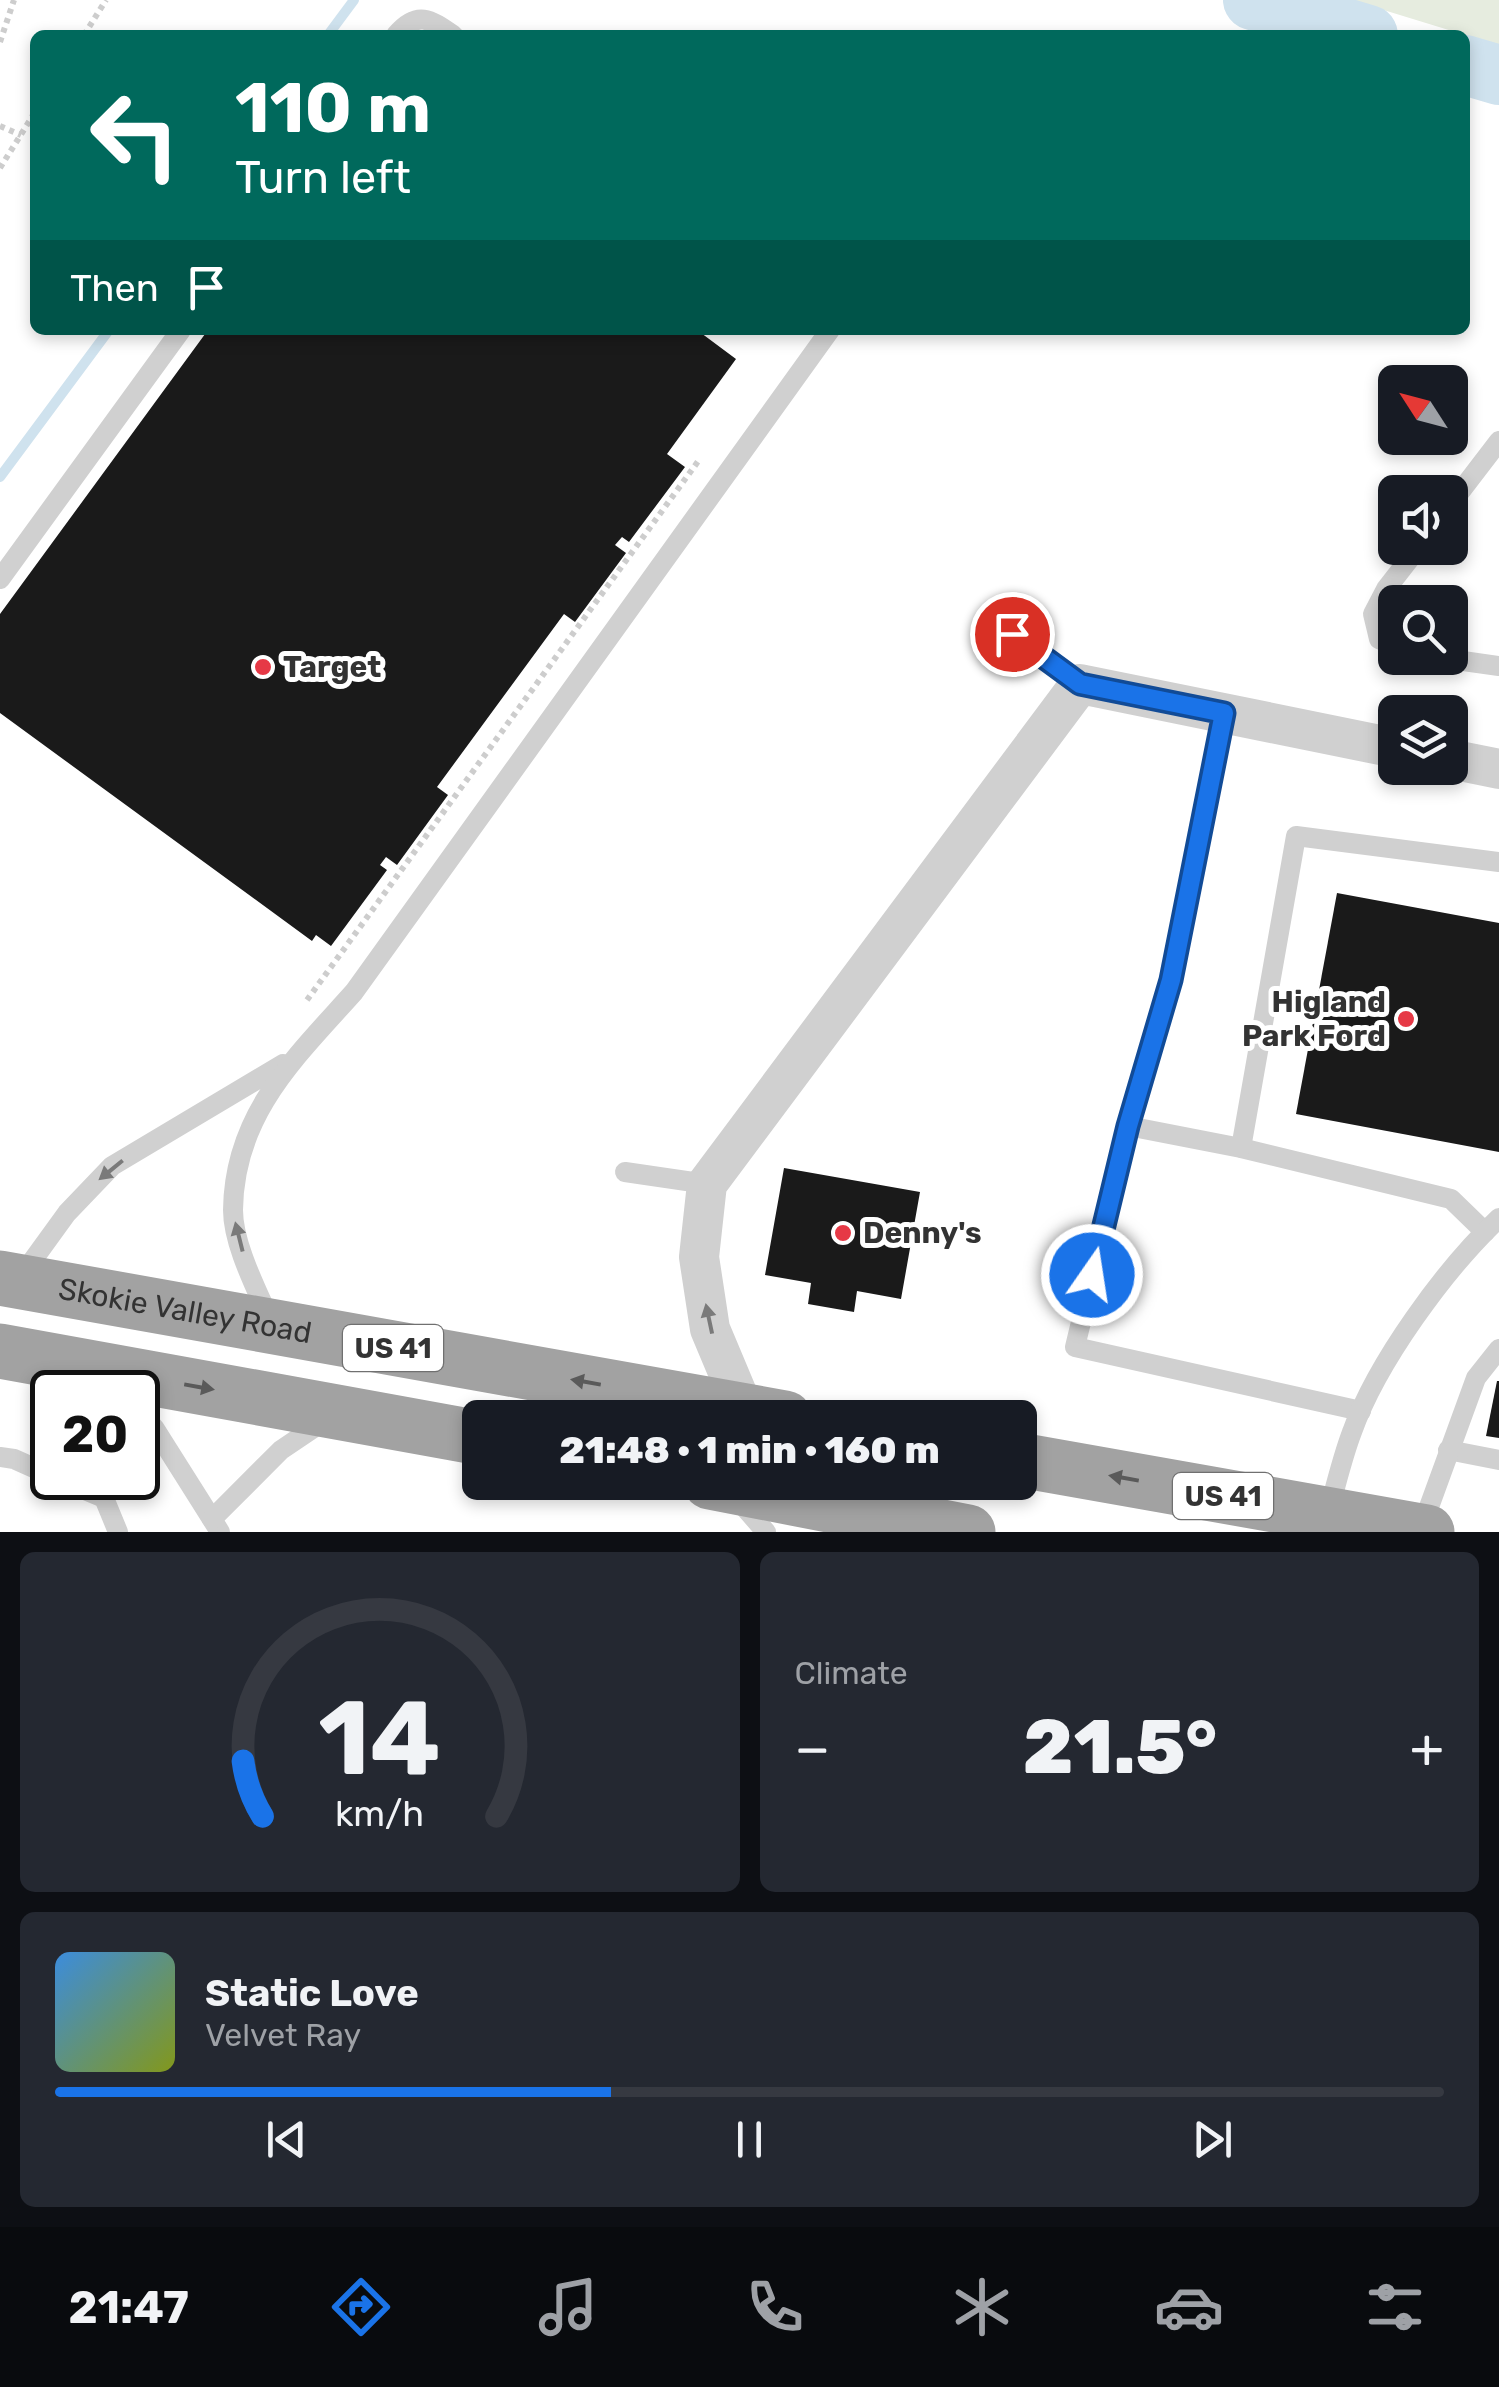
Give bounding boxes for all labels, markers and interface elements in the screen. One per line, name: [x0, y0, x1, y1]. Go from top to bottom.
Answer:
text: 110 m: [235, 67, 431, 150]
icon: left: [70, 70, 200, 200]
text: Turn left: [235, 151, 411, 204]
icon: arrive: [179, 260, 234, 315]
text: Then: [70, 265, 159, 311]
north arrow: [1378, 365, 1468, 455]
map controls: [1378, 365, 1468, 785]
button: sound: [1378, 475, 1468, 565]
button: search: [1378, 585, 1468, 675]
pin: [970, 592, 1055, 677]
icon: arrive: [985, 607, 1040, 662]
place label: Target: [283, 649, 381, 685]
marker: Target: [252, 656, 274, 678]
button: layers: [1378, 695, 1468, 785]
place label: Higland Park Ford: [1242, 984, 1386, 1054]
marker: Higland Park Ford: [1395, 1008, 1417, 1030]
one-way arrow: [99, 1159, 124, 1180]
place label: Denny's: [863, 1215, 982, 1251]
one-way arrow: [231, 1221, 246, 1252]
marker: Denny's: [832, 1222, 854, 1244]
position arrow: [1040, 1223, 1144, 1327]
street label: Skokie Valley Road: [56, 1271, 314, 1351]
one-way arrow: [701, 1303, 717, 1334]
road number: US 41: [343, 1325, 443, 1371]
speed limit sign: 20: [30, 1370, 160, 1500]
one-way arrow: [569, 1374, 601, 1389]
one-way arrow: [184, 1380, 216, 1395]
text: 21:48 · 1 min · 160 m: [559, 1427, 940, 1473]
one-way arrow: [1108, 1470, 1139, 1485]
road number: US 41: [1173, 1473, 1273, 1519]
text: Climate: [795, 1654, 908, 1692]
text: 14: [318, 1677, 441, 1800]
text: 21.5°: [1023, 1703, 1217, 1792]
text: −: [795, 1716, 830, 1781]
text: +: [1410, 1716, 1444, 1781]
text: km/h: [335, 1793, 424, 1835]
text: Static Love: [205, 1970, 419, 2016]
text: Velvet Ray: [205, 2016, 361, 2054]
icon: previous: [259, 2112, 314, 2167]
icon: pause: [722, 2112, 777, 2167]
icon: next: [1185, 2112, 1240, 2167]
icon: directions: [326, 2272, 396, 2342]
icon: music: [533, 2272, 603, 2342]
icon: phone: [740, 2272, 810, 2342]
icon: climate: [947, 2272, 1017, 2342]
icon: car: [1154, 2272, 1224, 2342]
icon: filters: [1360, 2272, 1430, 2342]
text: 21:47: [68, 2281, 189, 2334]

